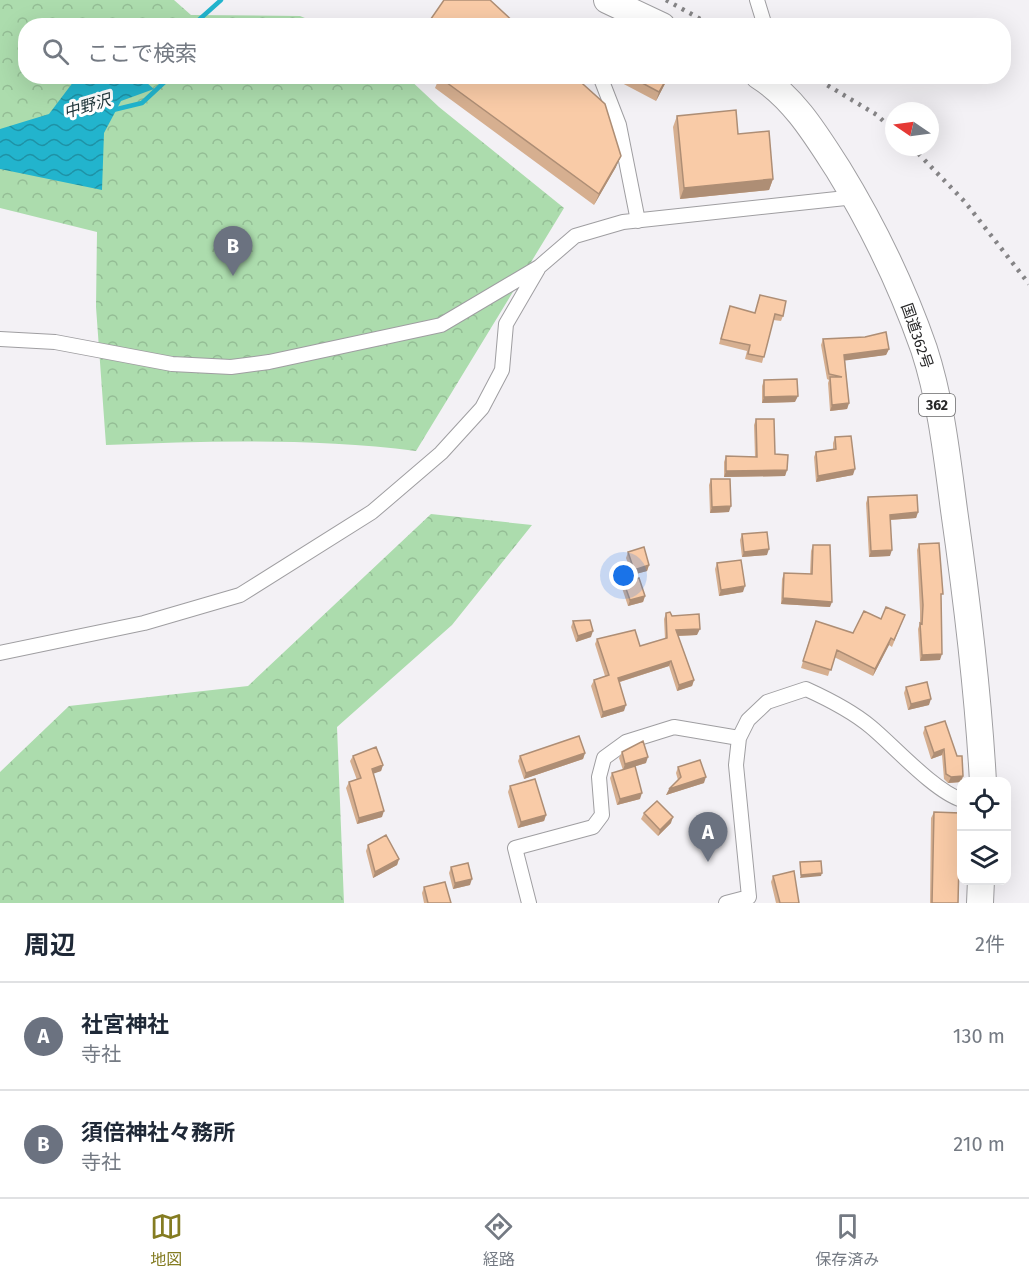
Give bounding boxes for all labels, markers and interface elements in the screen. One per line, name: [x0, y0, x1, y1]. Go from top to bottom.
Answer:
search box: [18, 18, 1011, 84]
icon: search: [39, 35, 72, 68]
text: ここで検索: [87, 40, 197, 67]
water label: 中野沢: [61, 90, 115, 122]
north arrow: [885, 102, 939, 156]
pin: B: [214, 226, 252, 276]
street label: 国道362号: [897, 301, 937, 371]
road number: 362: [919, 394, 955, 416]
your location: [609, 561, 638, 590]
map controls: [957, 777, 1011, 885]
button: locate: [957, 777, 1011, 831]
pin: A: [688, 812, 728, 862]
button: layers: [957, 831, 1011, 885]
text: 周辺: [24, 930, 76, 961]
text: 2件: [975, 932, 1005, 956]
text: 社宮神社: [81, 1011, 169, 1038]
text: A: [38, 1024, 49, 1048]
text: 130 m: [953, 1024, 1005, 1048]
text: 寺社: [81, 1042, 121, 1066]
text: 須倍神社々務所: [81, 1119, 235, 1146]
text: B: [37, 1132, 50, 1156]
text: 210 m: [953, 1132, 1005, 1156]
text: 寺社: [81, 1150, 121, 1174]
tab: 地図: [150, 1210, 183, 1270]
tab: 経路: [482, 1210, 515, 1270]
tab: 保存済み: [815, 1210, 879, 1270]

